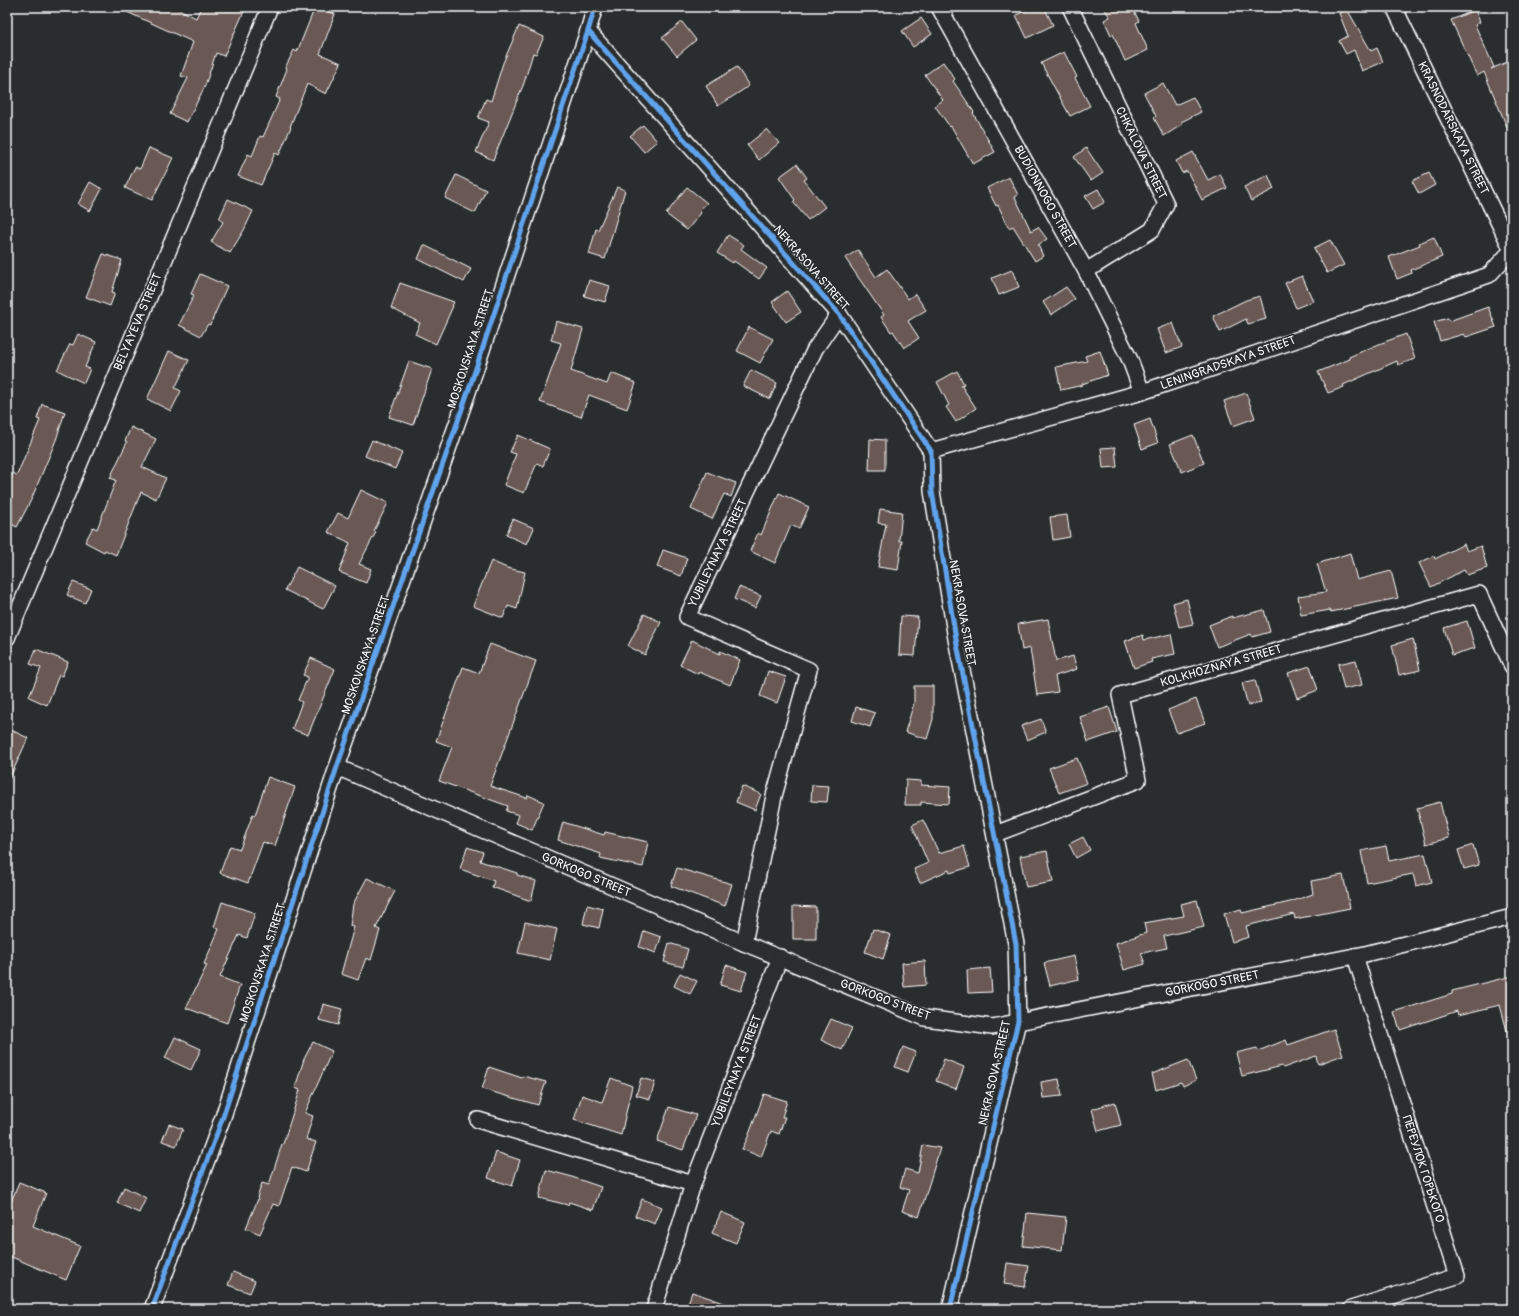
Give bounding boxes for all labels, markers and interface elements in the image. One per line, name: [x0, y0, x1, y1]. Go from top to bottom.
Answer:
street label: KRASNODARSKAYA STREET: [1414, 59, 1492, 197]
street label: CHKALOVA STREET: [1112, 104, 1170, 202]
street label: BUDIONNOGO STREET: [1011, 143, 1080, 251]
street label: NEKRASOVA STREET: [770, 223, 852, 314]
street label: BELYAYEVA STREET: [111, 271, 165, 373]
street label: MOSKOVSKAYA STREET: [445, 287, 497, 410]
street label: LENINGRADSKAYA STREET: [1158, 333, 1298, 393]
street label: YUBILEYNAYA STREET: [685, 496, 751, 610]
street label: NEKRASOVA STREET: [945, 559, 979, 667]
street label: MOSKOVSKAYA STREET: [339, 593, 393, 716]
street label: KOLKHOZNAYA STREET: [1159, 641, 1284, 690]
street label: GORKOGO STREET: [539, 849, 633, 901]
street label: MOSKOVSKAYA STREET: [237, 901, 289, 1024]
street label: GORKOGO STREET: [1164, 967, 1261, 1000]
street label: GORKOGO STREET: [838, 976, 932, 1024]
street label: YUBILEYNAYA STREET: [708, 1013, 765, 1130]
street label: NEKRASOVA STREET: [976, 1019, 1014, 1127]
street label: ПЕРЕУЛОК ГОРЬКОГО: [1399, 1114, 1447, 1225]

